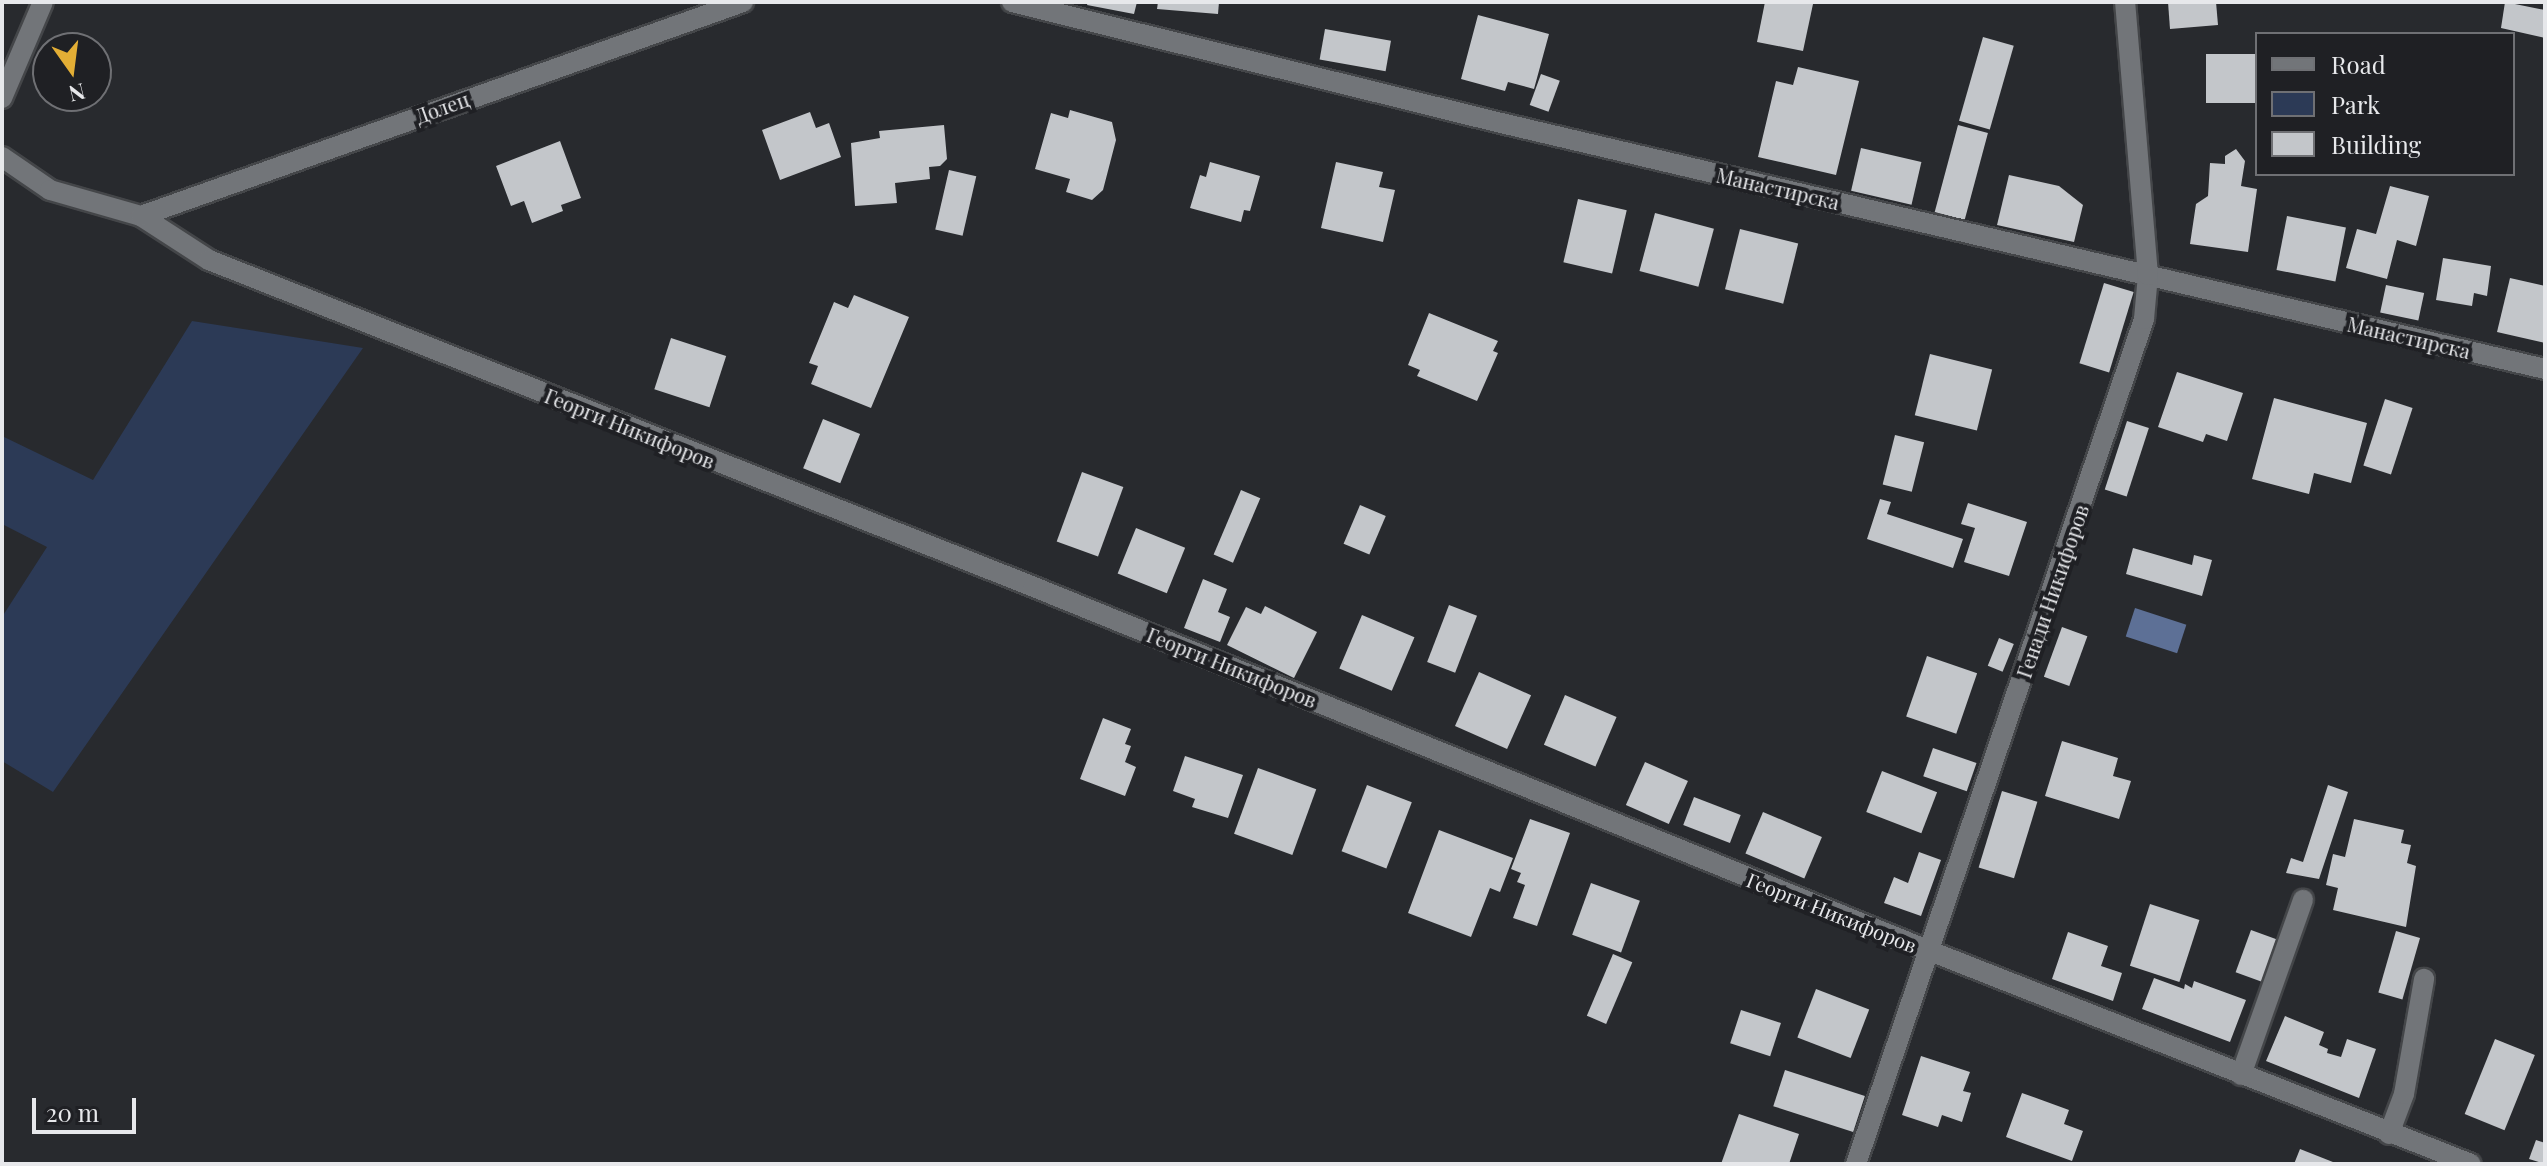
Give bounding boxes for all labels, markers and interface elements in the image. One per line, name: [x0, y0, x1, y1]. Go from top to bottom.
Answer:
north arrow: [32, 32, 112, 112]
legend: [2255, 32, 2515, 176]
text: Road: [2331, 48, 2386, 80]
text: N: [66, 77, 89, 110]
street label: Долец: [412, 86, 472, 128]
text: Park: [2331, 88, 2380, 120]
text: Building: [2331, 128, 2421, 160]
street label: Манастирска: [1714, 162, 1842, 214]
street label: Манастирска: [2345, 311, 2473, 363]
street label: Георги Никифоров: [542, 383, 718, 473]
street label: Генади Никифоров: [2011, 501, 2093, 681]
street label: Георги Никифоров: [1144, 622, 1320, 712]
street label: Георги Никифоров: [1744, 867, 1920, 957]
scale bar: [36, 1082, 140, 1132]
text: 20 m: [46, 1096, 99, 1128]

